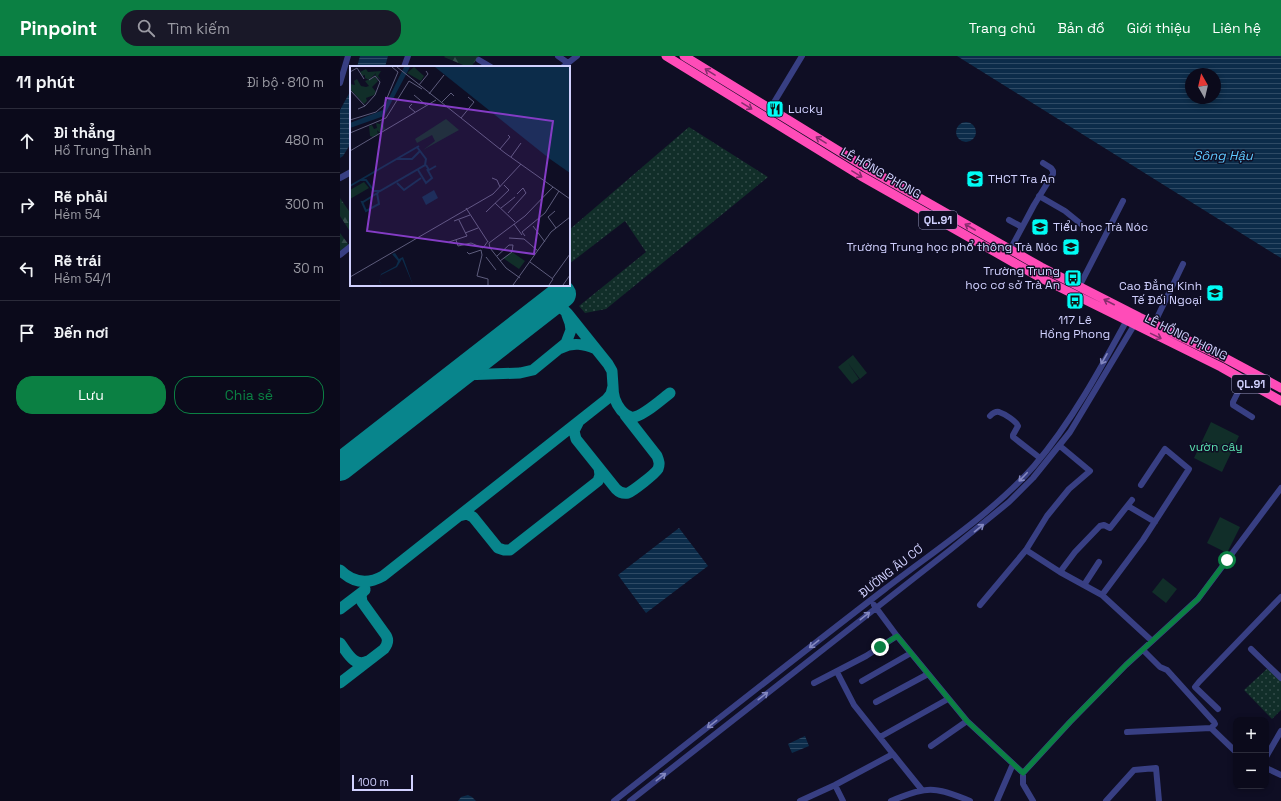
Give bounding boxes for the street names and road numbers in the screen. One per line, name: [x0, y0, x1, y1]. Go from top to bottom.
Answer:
street label: LÊ HỒNG PHONG: [838, 144, 924, 203]
road number: QL.91: [919, 211, 957, 229]
street label: LÊ HỒNG PHONG: [1142, 310, 1230, 364]
road number: QL.91: [1232, 375, 1270, 393]
street label: ĐƯỜNG ÂU CƠ: [856, 541, 926, 601]

